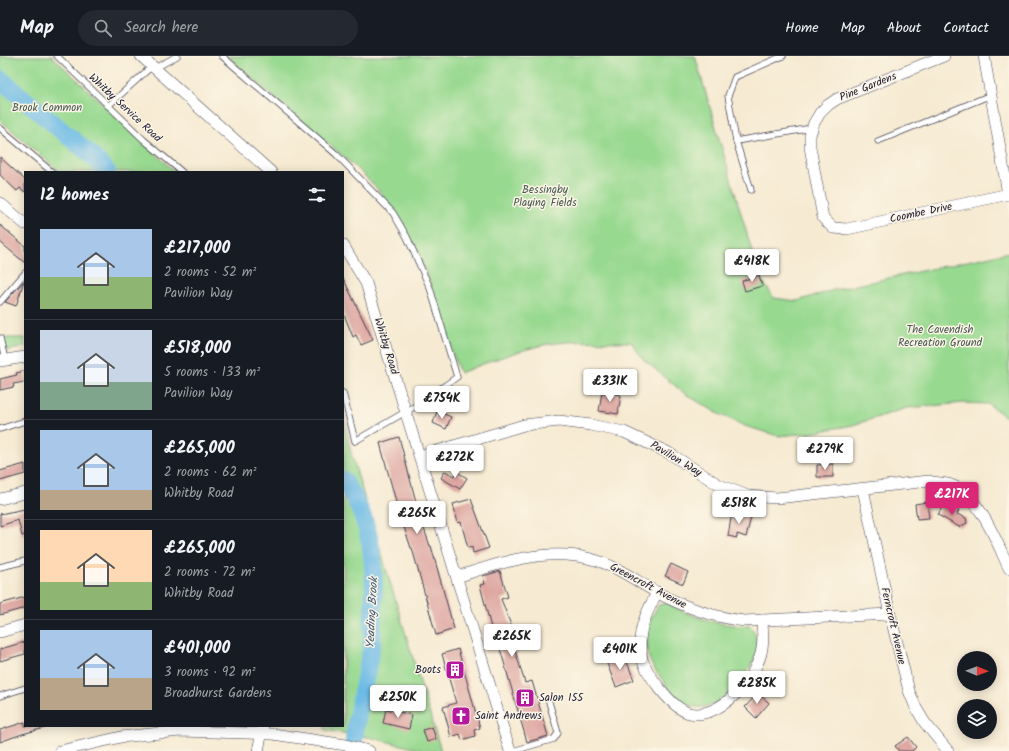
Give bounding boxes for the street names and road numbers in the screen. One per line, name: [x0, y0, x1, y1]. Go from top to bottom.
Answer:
street label: Pine Gardens: [837, 67, 900, 107]
street label: Whitby Service Road: [84, 69, 166, 147]
street label: Coombe Drive: [888, 198, 954, 228]
street label: Whitby Road: [369, 315, 403, 377]
street label: Pavilion Way: [647, 436, 706, 482]
street label: Greencroft Avenue: [606, 558, 690, 614]
street label: Ferncroft Avenue: [875, 586, 911, 667]

